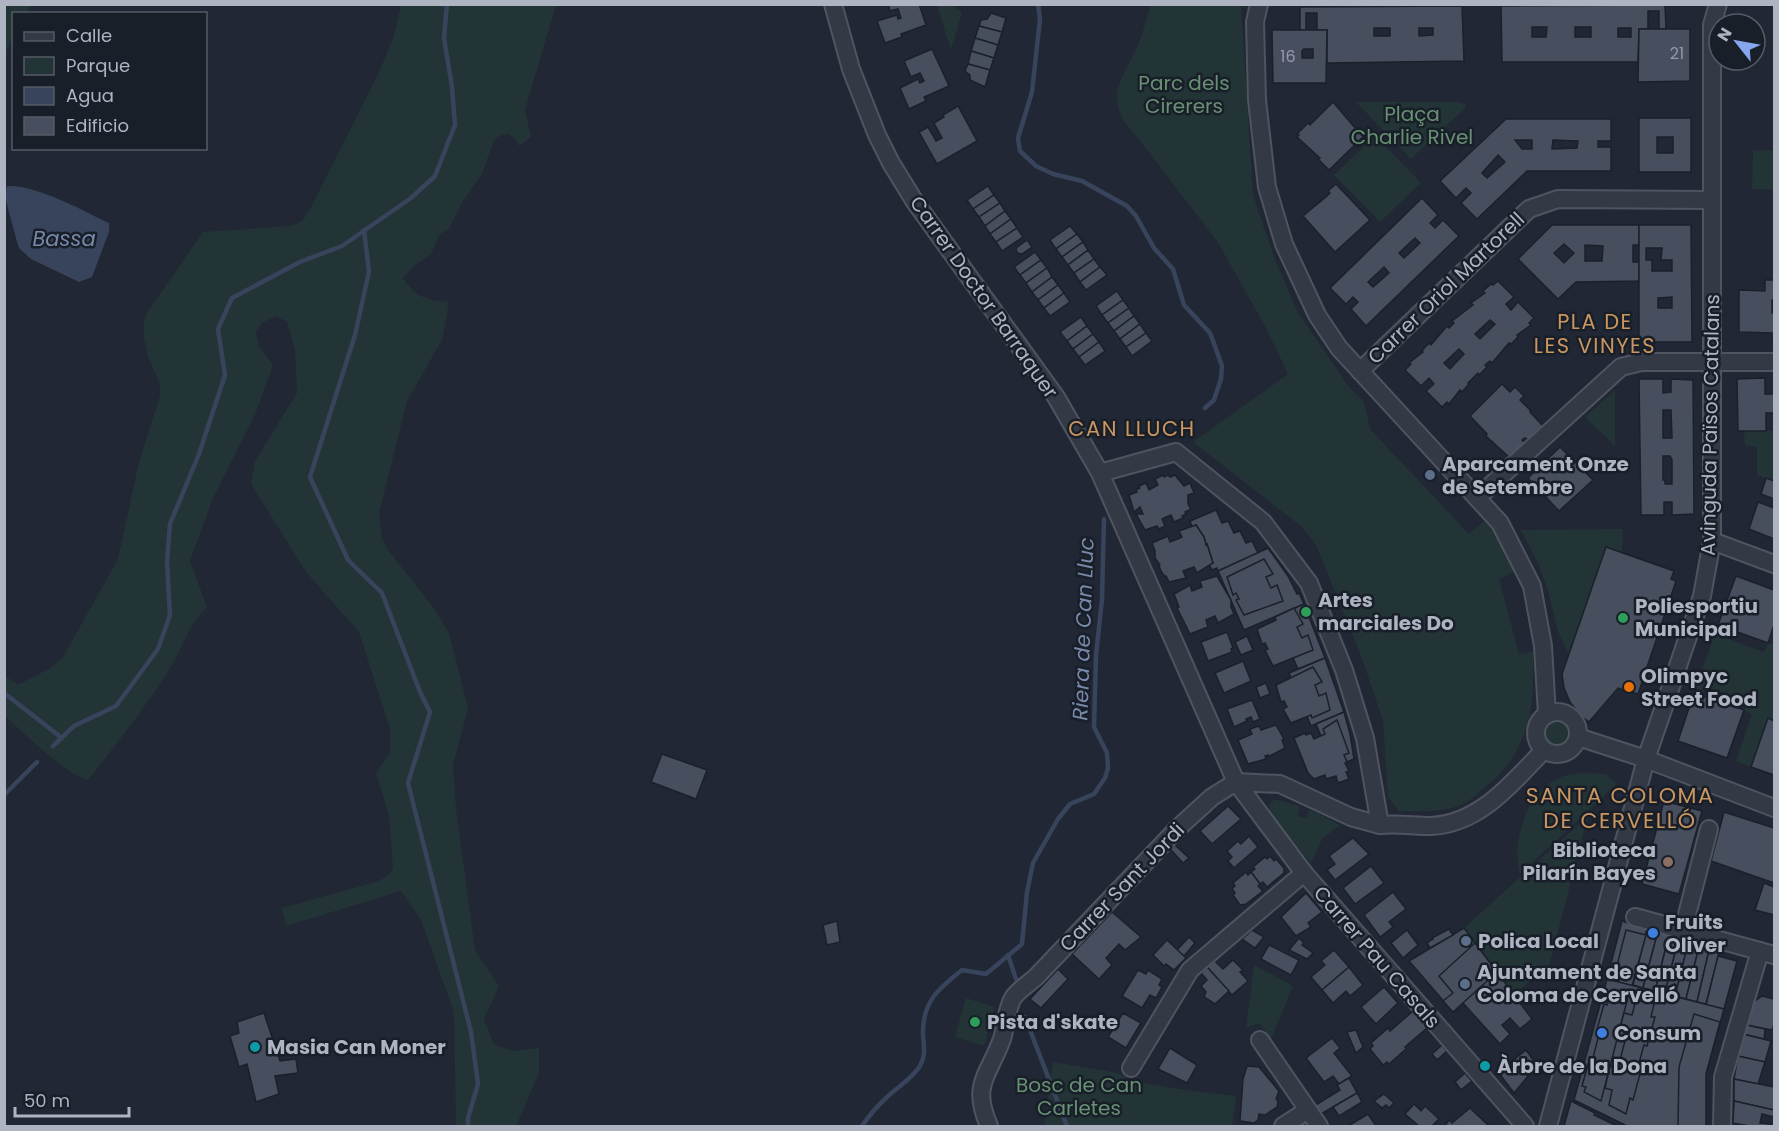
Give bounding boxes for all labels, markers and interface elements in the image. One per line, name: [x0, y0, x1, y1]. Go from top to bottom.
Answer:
legend: [12, 12, 207, 150]
north arrow: [1707, 12, 1767, 72]
text: Calle: [66, 23, 112, 48]
text: N: [1712, 23, 1738, 46]
house number: 21: [1670, 42, 1684, 65]
house number: 16: [1280, 45, 1296, 68]
text: Parque: [66, 53, 130, 78]
park label: Parc dels Cirerers: [1138, 69, 1230, 120]
text: Agua: [66, 83, 114, 108]
park label: Plaça Charlie Rivel: [1351, 100, 1473, 151]
text: Edificio: [66, 113, 129, 138]
street label: Carrer Doctor Barraquer: [903, 190, 1065, 404]
street label: Carrer Oriol Martorell: [1361, 206, 1531, 370]
water label: Bassa: [32, 224, 96, 253]
street label: Avinguda Països Catalans: [1694, 294, 1726, 556]
district label: PLA DE LES VINYES: [1534, 307, 1656, 360]
district label: CAN LLUCH: [1068, 414, 1196, 443]
place label: Aparcament Onze de Setembre: [1442, 450, 1629, 501]
marker: Aparcament Onze de Setembre: [1423, 468, 1437, 482]
water label: Riera de Can Lluc: [1065, 537, 1101, 721]
place label: Artes marciales Do: [1318, 586, 1454, 637]
place label: Poliesportiu Municipal: [1635, 592, 1758, 643]
marker: Artes marciales Do: [1299, 605, 1313, 619]
marker: Poliesportiu Municipal: [1616, 611, 1630, 625]
place label: Olimpyc Street Food: [1641, 662, 1757, 713]
marker: Olimpyc Street Food: [1622, 680, 1636, 694]
district label: SANTA COLOMA DE CERVELLÓ: [1526, 780, 1714, 836]
street label: Carrer Sant Jordi: [1053, 816, 1191, 958]
place label: Biblioteca Pilarín Bayes: [1523, 836, 1656, 887]
marker: Biblioteca Pilarín Bayes: [1661, 855, 1675, 869]
street label: Carrer Pau Casals: [1307, 880, 1447, 1034]
place label: Fruits Oliver: [1665, 908, 1726, 959]
marker: Fruits Oliver: [1646, 926, 1660, 940]
place label: Polica Local: [1478, 927, 1599, 955]
marker: Polica Local: [1459, 934, 1473, 948]
place label: Ajuntament de Santa Coloma de Cervelló: [1477, 958, 1697, 1009]
marker: Ajuntament de Santa Coloma de Cervelló: [1458, 977, 1472, 991]
place label: Pista d'skate: [987, 1008, 1118, 1036]
marker: Pista d'skate: [968, 1015, 982, 1029]
place label: Consum: [1614, 1019, 1701, 1047]
marker: Consum: [1595, 1026, 1609, 1040]
place label: Masia Can Moner: [267, 1033, 446, 1061]
marker: Masia Can Moner: [248, 1040, 262, 1054]
place label: Àrbre de la Dona: [1497, 1052, 1667, 1080]
marker: Àrbre de la Dona: [1478, 1059, 1492, 1073]
park label: Bosc de Can Carletes: [1016, 1071, 1142, 1122]
scale bar: [15, 1080, 129, 1118]
text: 50 m: [24, 1088, 70, 1113]

